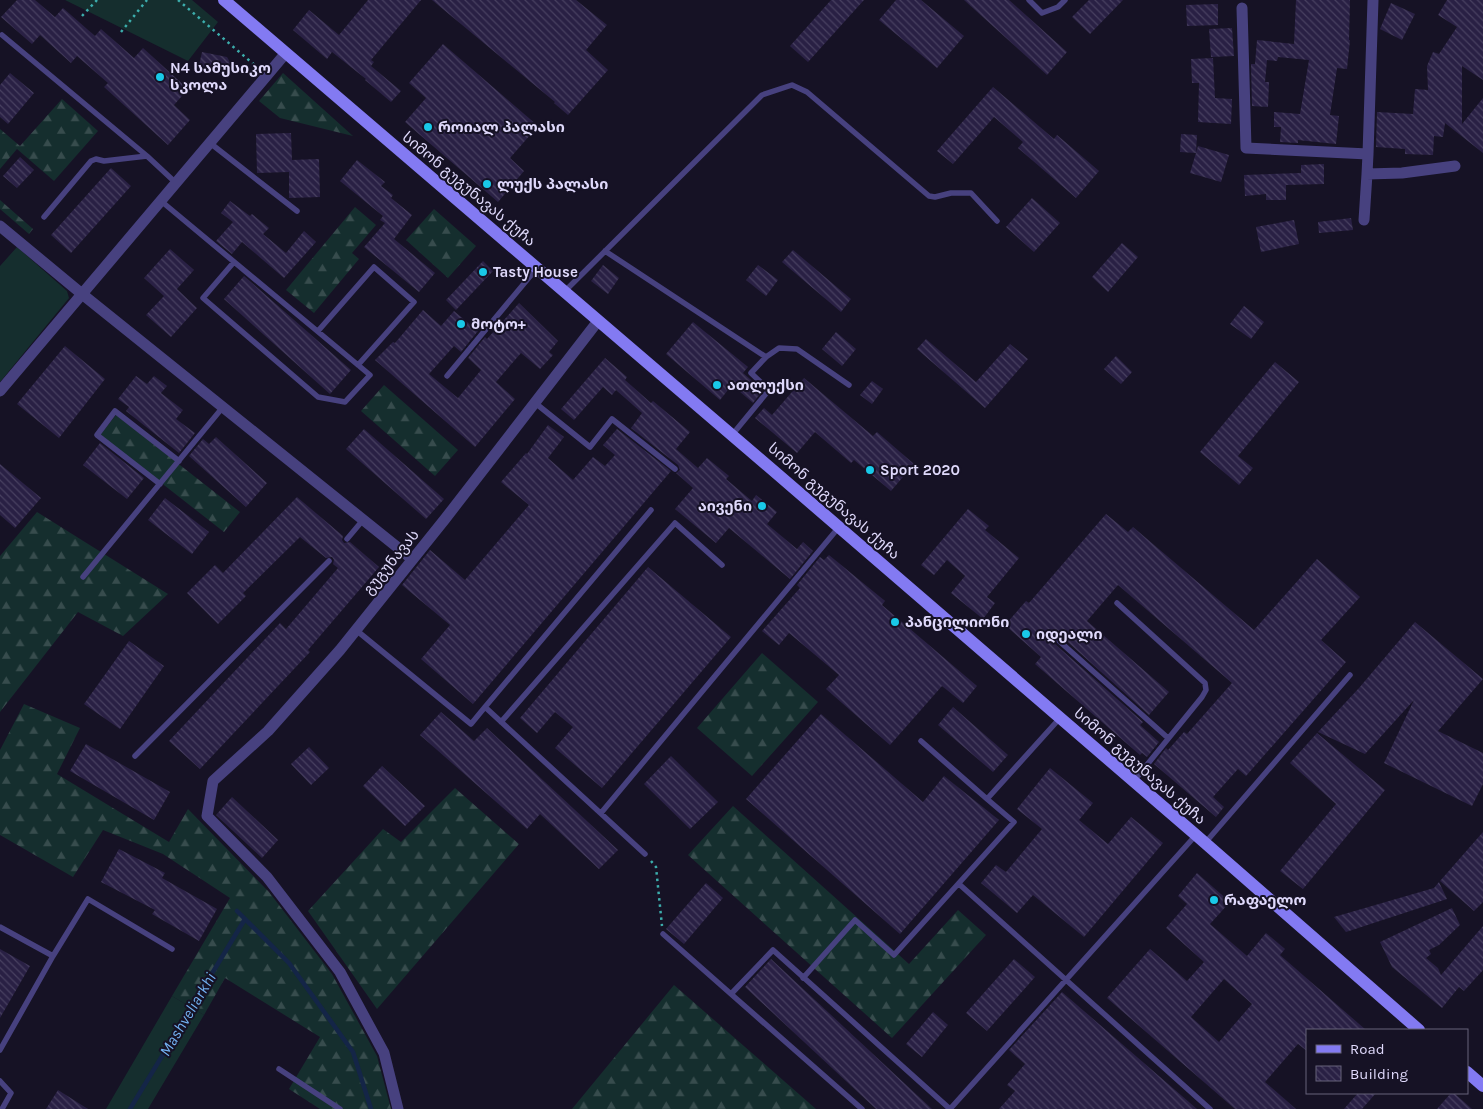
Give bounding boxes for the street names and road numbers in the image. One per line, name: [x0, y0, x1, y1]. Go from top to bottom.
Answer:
street label: სიმონ გუგუნავას ქუჩა: [399, 128, 539, 250]
street label: სიმონ გუგუნავას ქუჩა: [764, 439, 904, 563]
street label: გუგუნავას: [359, 526, 423, 598]
street label: სიმონ გუგუნავას ქუჩა: [1070, 704, 1210, 828]

